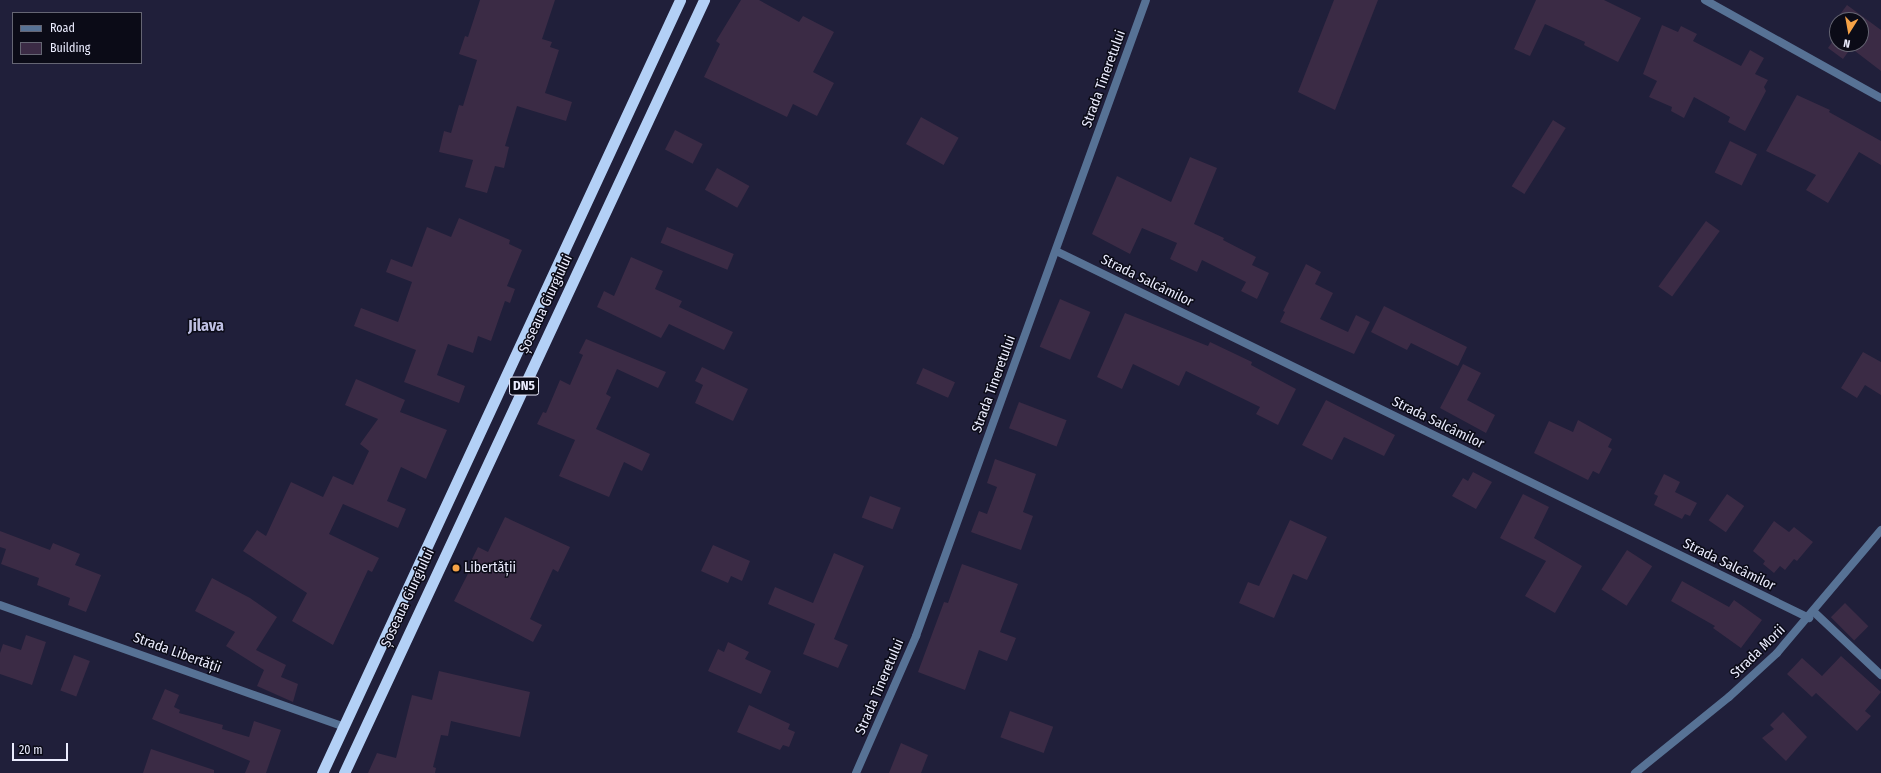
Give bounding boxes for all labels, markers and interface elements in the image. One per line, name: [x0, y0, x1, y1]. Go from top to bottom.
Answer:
legend: [12, 12, 142, 64]
north arrow: [1829, 12, 1869, 52]
text: Road: [50, 21, 75, 35]
street label: Strada Tineretului: [1079, 28, 1129, 130]
text: N: [1842, 36, 1851, 50]
text: Building: [50, 41, 90, 55]
street label: Strada Salcâmilor: [1098, 251, 1196, 311]
street label: Șoseaua Giurgiului: [516, 252, 576, 356]
district label: Jilava: [188, 316, 224, 336]
street label: Strada Tineretului: [969, 333, 1019, 435]
road number: DN5: [509, 375, 539, 397]
street label: Strada Salcâmilor: [1389, 393, 1487, 453]
street label: Strada Salcâmilor: [1680, 535, 1778, 595]
street label: Șoseaua Giurgiului: [378, 546, 438, 650]
place label: Libertății: [464, 560, 516, 576]
marker: Libertății: [451, 563, 461, 573]
street label: Strada Morii: [1727, 622, 1789, 682]
street label: Strada Libertății: [131, 629, 223, 677]
street label: Strada Tineretului: [852, 636, 908, 738]
scale bar: [14, 735, 70, 761]
text: 20 m: [19, 743, 43, 757]

